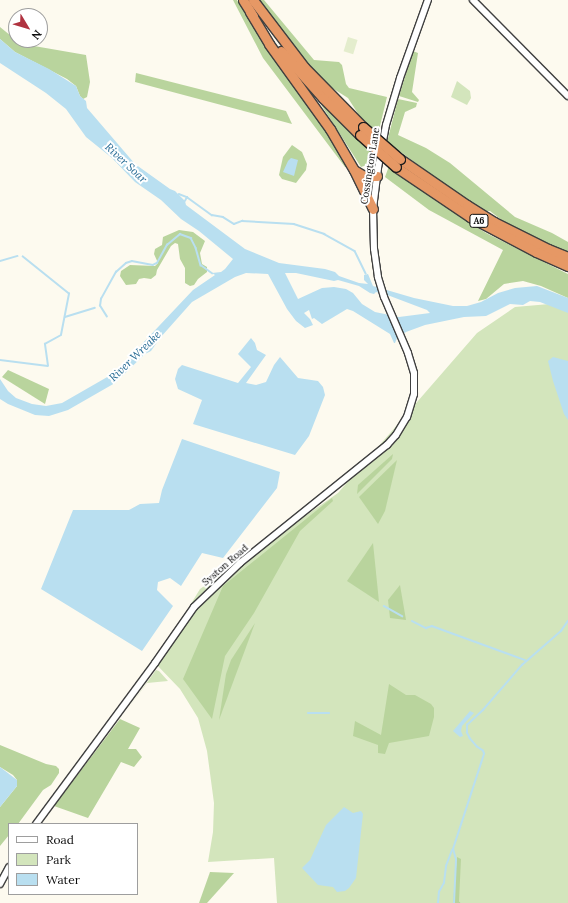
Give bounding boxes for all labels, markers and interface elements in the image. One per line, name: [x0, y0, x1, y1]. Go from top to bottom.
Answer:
north arrow: [8, 8, 48, 48]
text: N: [29, 27, 45, 42]
street label: Cossington Lane: [358, 127, 382, 205]
water label: River Soar: [102, 140, 150, 186]
road number: A6: [469, 214, 489, 228]
water label: River Wreake: [106, 328, 164, 384]
street label: Syston Road: [199, 542, 251, 588]
legend: [8, 823, 138, 895]
text: Road: [46, 832, 74, 847]
text: Park: [46, 852, 71, 867]
text: Water: [46, 872, 80, 887]

